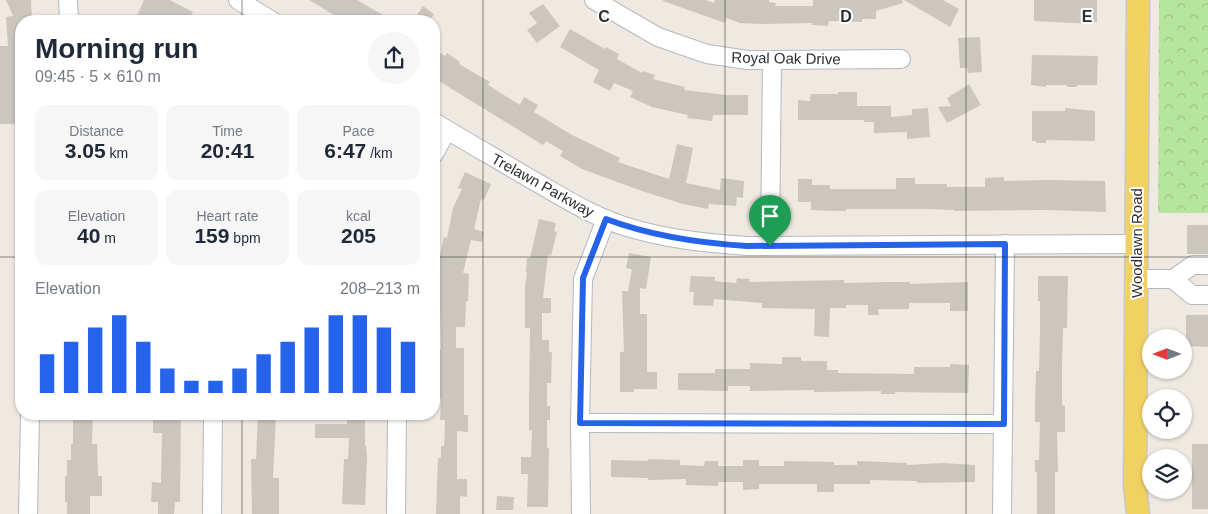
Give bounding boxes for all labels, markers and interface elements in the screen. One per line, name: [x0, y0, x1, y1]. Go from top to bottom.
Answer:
text: C: [598, 8, 610, 25]
text: D: [840, 8, 852, 25]
text: E: [1082, 8, 1093, 25]
button: share: [368, 32, 420, 84]
text: Morning run: [35, 33, 198, 64]
street label: Royal Oak Drive: [731, 49, 841, 67]
text: 09:45 · 5 × 610 m: [35, 68, 161, 85]
text: Distance: [69, 123, 124, 139]
text: Time: [212, 123, 243, 139]
text: Pace: [343, 123, 374, 139]
text: 3.05: [65, 139, 106, 162]
text: 20:41: [201, 139, 254, 162]
text: 6:47: [324, 139, 366, 162]
text: km: [106, 145, 128, 161]
text: /km: [366, 145, 393, 161]
street label: Trelawn Parkway: [489, 150, 598, 220]
street label: Woodlawn Road: [1128, 188, 1145, 298]
pin: [749, 195, 791, 246]
icon: arrive: [756, 202, 784, 230]
text: Elevation: [68, 208, 125, 224]
text: Heart rate: [196, 208, 259, 224]
text: kcal: [346, 208, 371, 224]
text: 40: [77, 224, 100, 247]
text: 159: [194, 224, 229, 247]
text: 205: [341, 224, 376, 247]
text: m: [100, 230, 116, 246]
text: bpm: [229, 230, 261, 246]
text: Elevation: [35, 280, 101, 297]
text: 208–213 m: [340, 280, 420, 297]
north arrow: [1142, 329, 1192, 379]
map controls: [1142, 329, 1192, 499]
button: locate: [1142, 389, 1192, 439]
button: layers: [1142, 449, 1192, 499]

